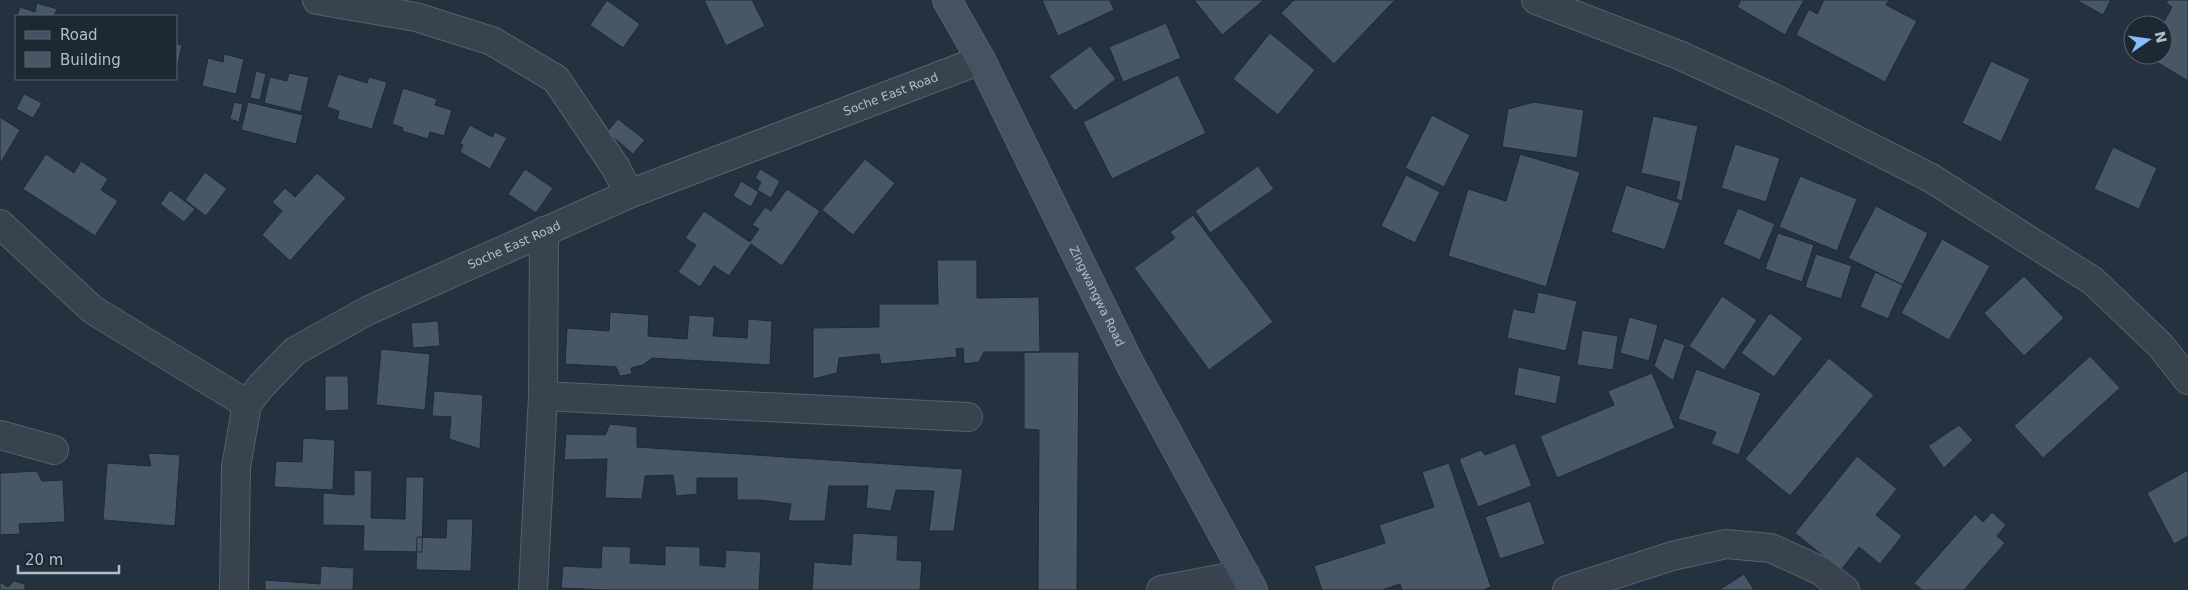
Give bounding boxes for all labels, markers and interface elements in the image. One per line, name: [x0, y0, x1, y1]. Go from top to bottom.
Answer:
legend: [15, 15, 178, 80]
north arrow: [2123, 15, 2173, 65]
text: Road: [60, 26, 98, 44]
text: N: [2152, 30, 2170, 45]
text: Building: [60, 51, 121, 69]
street label: Soche East Road: [841, 70, 940, 119]
street label: Soche East Road: [465, 218, 563, 272]
street label: Zingwangwa Road: [1066, 244, 1127, 349]
scale bar: [18, 542, 119, 574]
text: 20 m: [25, 551, 63, 569]

